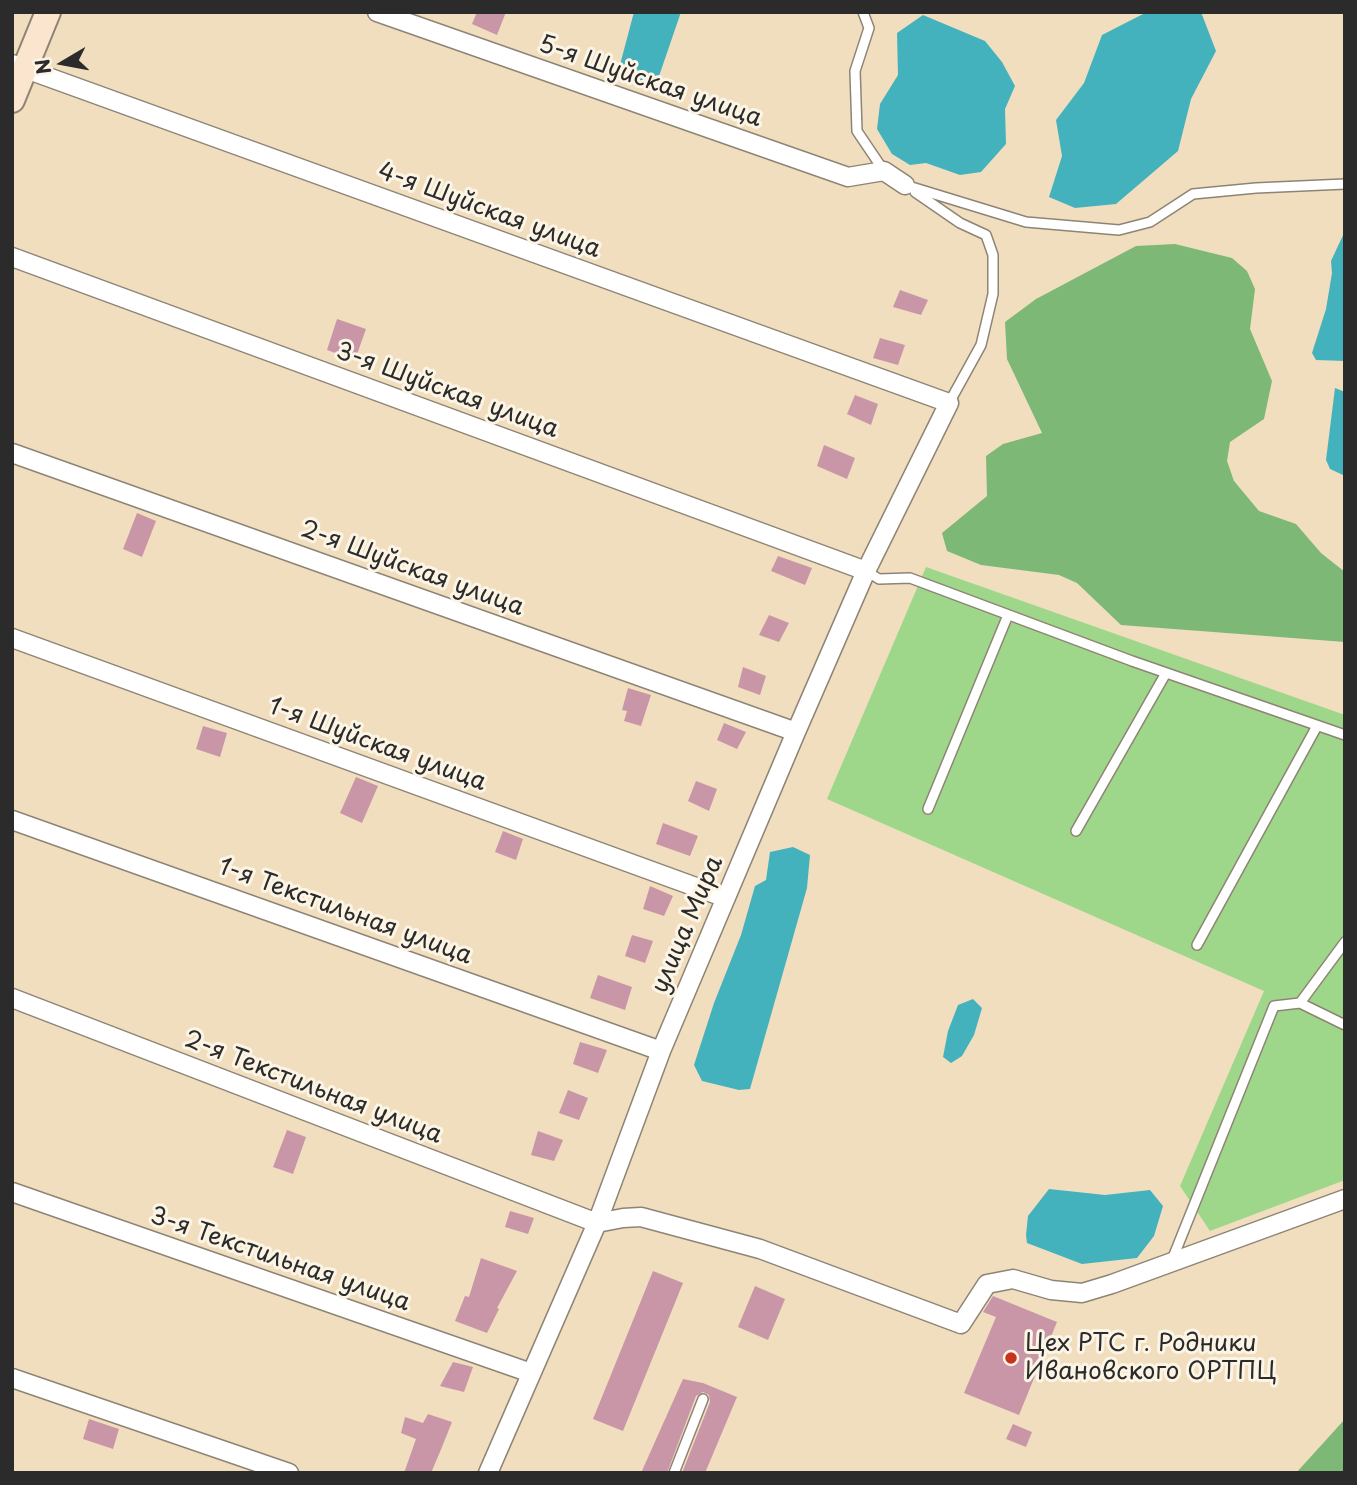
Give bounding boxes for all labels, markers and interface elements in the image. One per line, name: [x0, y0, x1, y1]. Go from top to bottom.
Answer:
north arrow: [28, 28, 98, 98]
street label: 5-я Шуйская улица: [535, 30, 765, 134]
text: N: [27, 57, 57, 76]
street label: 4-я Шуйская улица: [374, 157, 604, 265]
street label: 3-я Шуйская улица: [332, 337, 562, 445]
street label: 2-я Шуйская улица: [296, 515, 528, 623]
street label: 1-я Шуйская улица: [264, 692, 490, 798]
street label: улица Мира: [646, 852, 730, 998]
street label: 1-я Текстильная улица: [214, 853, 476, 971]
street label: 2-я Текстильная улица: [180, 1026, 446, 1150]
street label: 3-я Текстильная улица: [146, 1202, 414, 1318]
place label: Цех РТС г. Родники Ивановского ОРТПЦ: [1025, 1330, 1276, 1386]
marker: Цех РТС г. Родники Ивановского ОРТПЦ: [1003, 1350, 1019, 1366]

